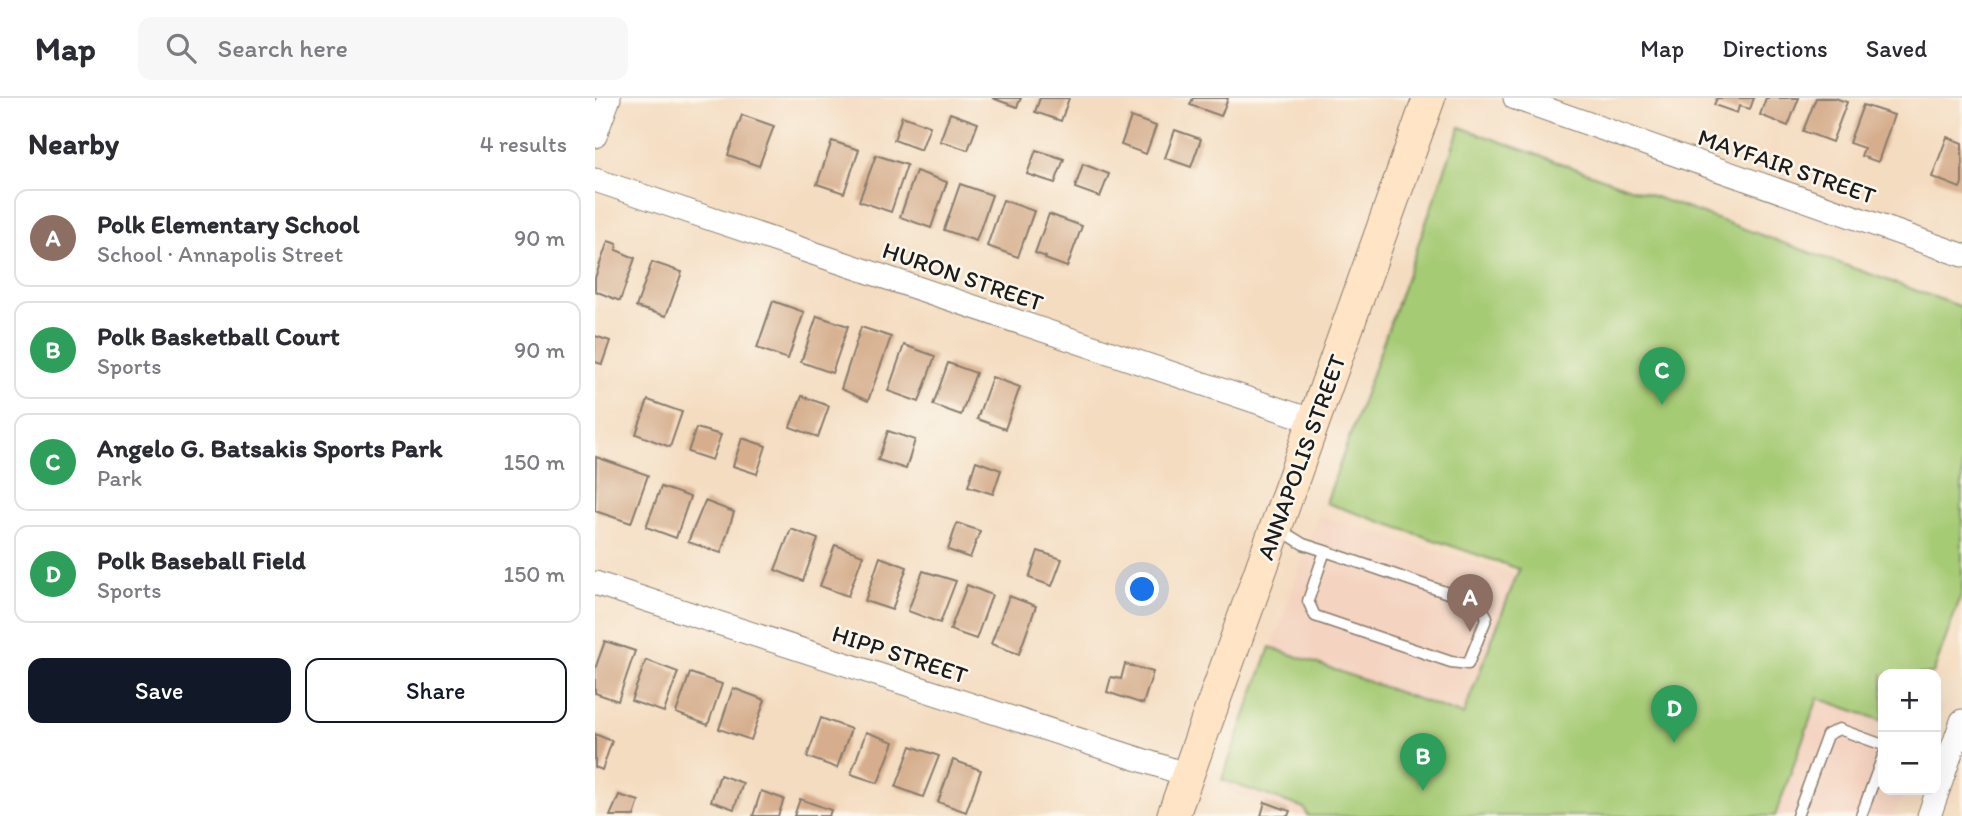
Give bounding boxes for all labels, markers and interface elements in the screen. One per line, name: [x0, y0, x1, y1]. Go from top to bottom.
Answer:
search box: [138, 17, 628, 80]
text: Map: [35, 29, 96, 68]
icon: search: [162, 29, 200, 67]
text: Search here: [218, 32, 348, 64]
text: Map: [1640, 34, 1684, 63]
text: Directions: [1722, 34, 1828, 63]
text: Saved: [1866, 34, 1927, 63]
street label: MAYFAIR STREET: [1694, 122, 1880, 210]
text: Nearby: [28, 125, 119, 162]
text: 4 results: [480, 130, 567, 158]
text: Polk Elementary School: [97, 208, 360, 240]
text: A: [46, 224, 60, 252]
text: 90 m: [514, 224, 565, 252]
street label: HURON STREET: [879, 235, 1048, 317]
text: School · Annapolis Street: [97, 240, 343, 268]
text: Polk Basketball Court: [97, 320, 340, 352]
text: B: [46, 336, 60, 364]
text: 90 m: [514, 336, 565, 364]
pin: C: [1639, 347, 1685, 405]
street label: ANNAPOLIS STREET: [1250, 350, 1352, 564]
text: Sports: [97, 352, 161, 380]
text: Angelo G. Batsakis Sports Park: [97, 432, 442, 464]
text: C: [46, 448, 60, 476]
text: 150 m: [504, 448, 565, 476]
text: Park: [97, 464, 142, 492]
text: Polk Baseball Field: [97, 544, 306, 576]
text: D: [45, 560, 61, 588]
text: 150 m: [504, 560, 565, 588]
your location: [1125, 572, 1159, 606]
pin: A: [1447, 574, 1493, 632]
text: Sports: [97, 576, 161, 604]
street label: HIPP STREET: [829, 618, 972, 690]
button: Save: [28, 658, 291, 723]
button: Share: [305, 658, 567, 723]
map controls: [1878, 669, 1941, 795]
button: +: [1878, 669, 1941, 732]
pin: D: [1651, 685, 1697, 743]
button: −: [1878, 732, 1941, 795]
pin: B: [1400, 733, 1446, 791]

